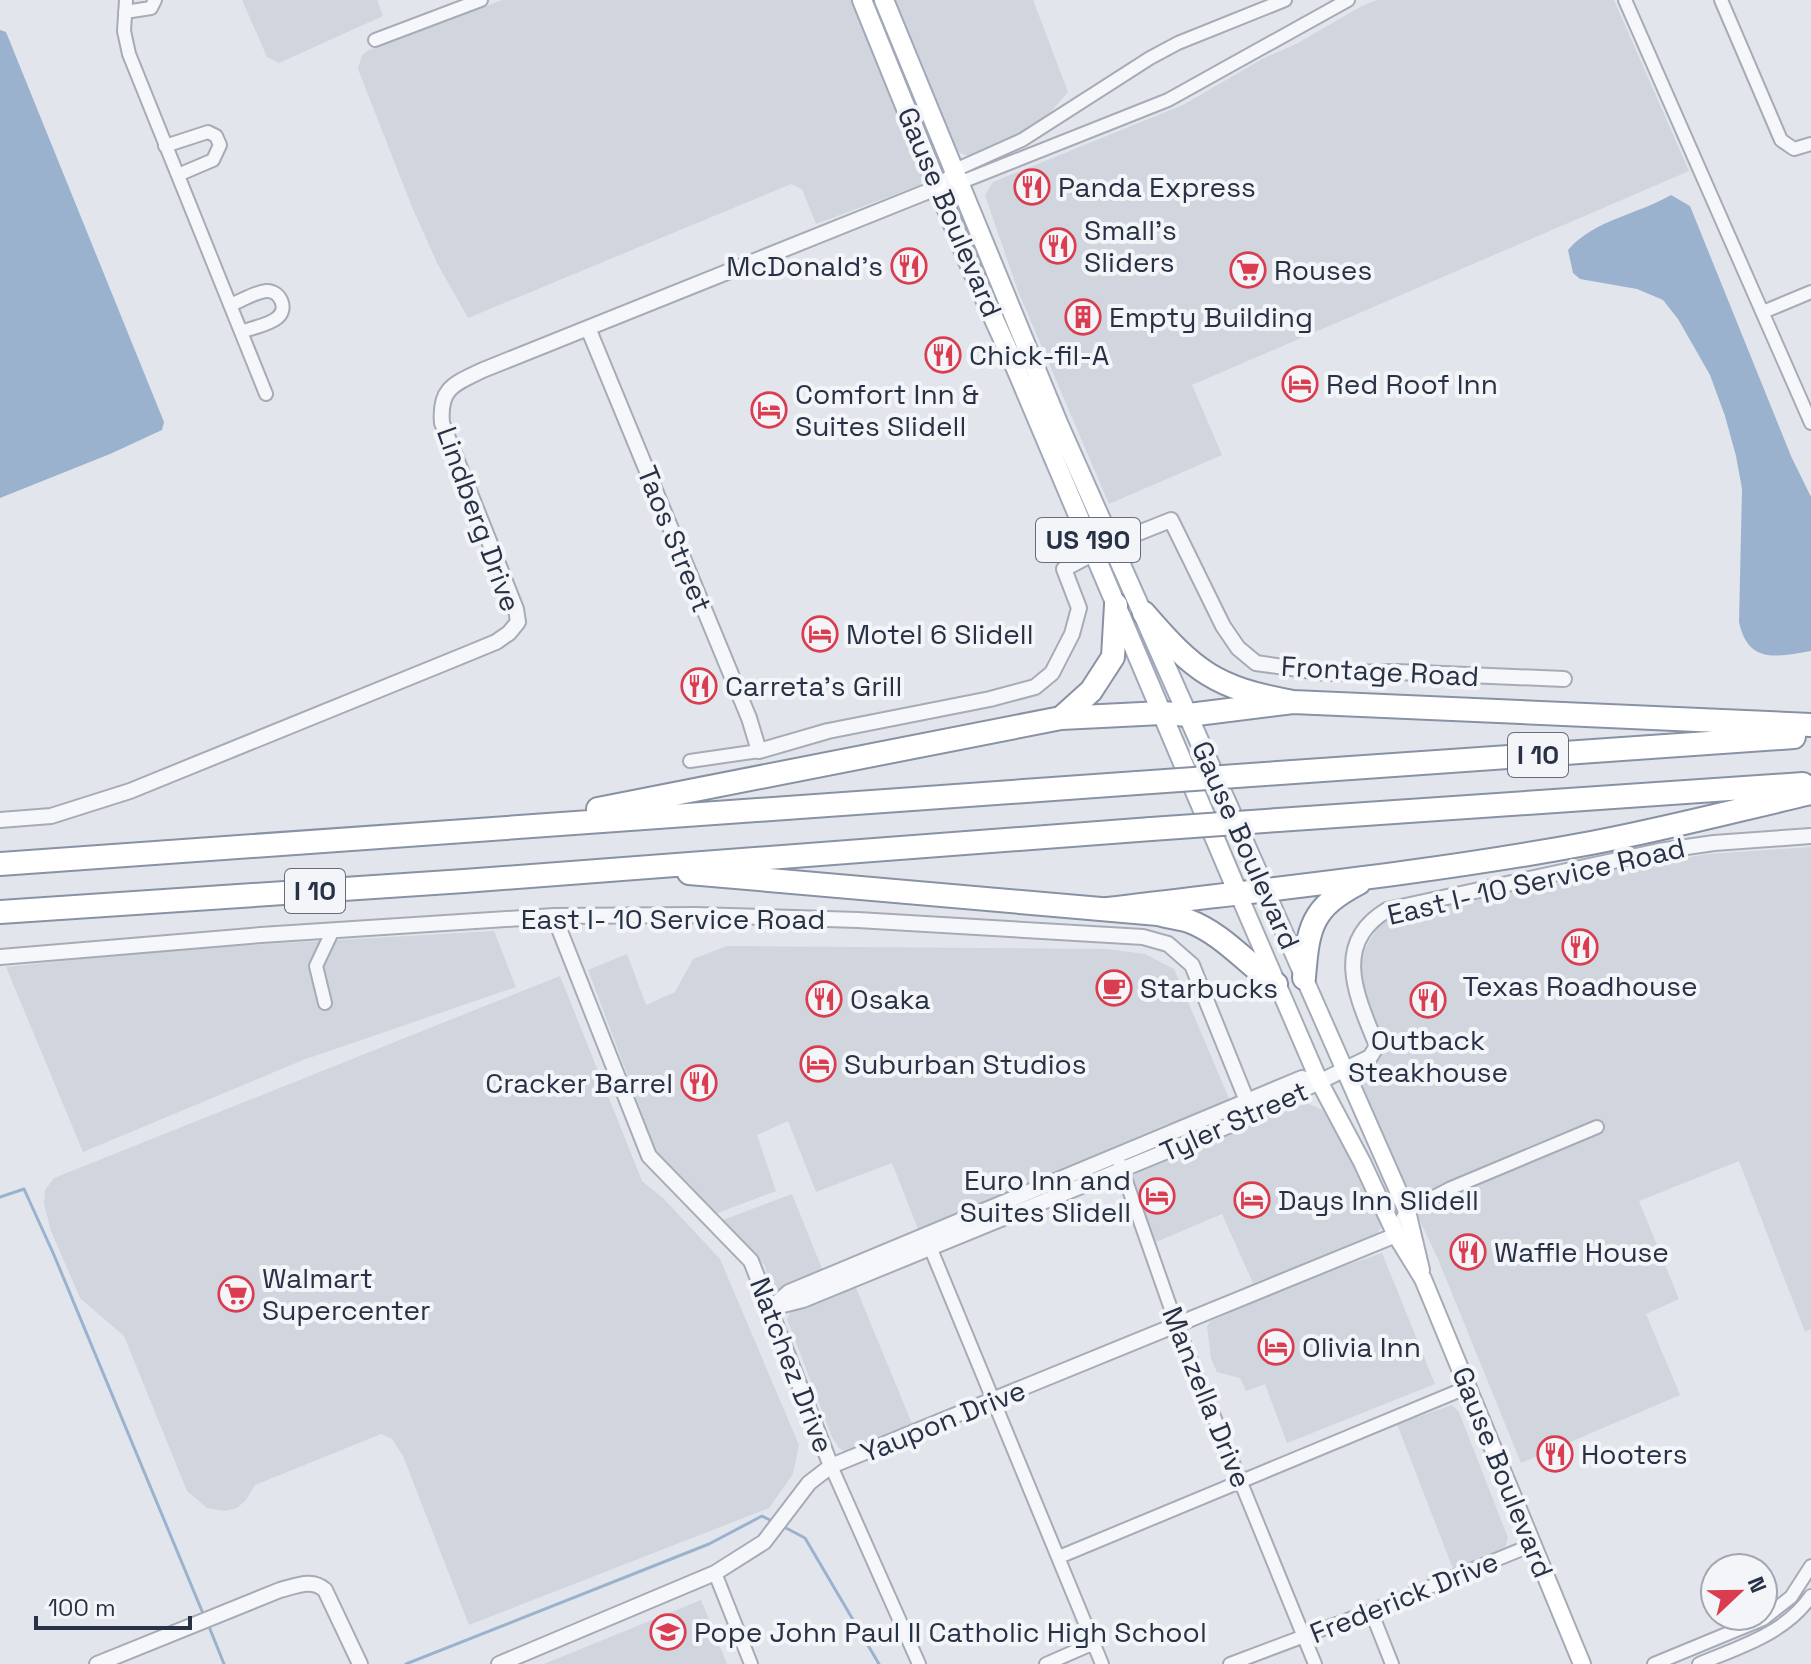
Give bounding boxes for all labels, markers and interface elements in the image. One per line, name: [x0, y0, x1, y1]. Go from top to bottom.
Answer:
street label: Gause Boulevard: [890, 102, 1010, 322]
restaurant icon: Panda Express: [1013, 168, 1051, 206]
place label: Panda Express: [1058, 169, 1256, 205]
place label: Small's Sliders: [1084, 212, 1177, 280]
restaurant icon: Small's Sliders: [1039, 227, 1077, 265]
restaurant icon: McDonald's: [890, 247, 928, 285]
place label: McDonald's: [726, 248, 883, 284]
supermarket icon: Rouses: [1229, 251, 1267, 289]
place label: Rouses: [1274, 252, 1372, 288]
building icon: Empty Building: [1064, 298, 1102, 336]
place label: Empty Building: [1109, 299, 1313, 335]
restaurant icon: Chick-fil-A: [924, 336, 962, 374]
place label: Chick-fil-A: [969, 337, 1109, 373]
hotel icon: Red Roof Inn: [1281, 365, 1319, 403]
place label: Red Roof Inn: [1326, 366, 1498, 402]
place label: Comfort Inn & Suites Slidell: [795, 376, 979, 444]
hotel icon: Comfort Inn & Suites Slidell: [750, 391, 788, 429]
street label: Lindberg Drive: [429, 422, 529, 616]
street label: Taos Street: [629, 461, 721, 617]
road number: US 190: [1036, 518, 1140, 562]
hotel icon: Motel 6 Slidell: [801, 615, 839, 653]
place label: Motel 6 Slidell: [846, 616, 1034, 652]
street label: Frontage Road: [1280, 648, 1480, 694]
restaurant icon: Carreta's Grill: [680, 667, 718, 705]
place label: Carreta's Grill: [725, 668, 902, 704]
road number: I 10: [1508, 733, 1568, 777]
street label: Gause Boulevard: [1184, 735, 1308, 955]
street label: East I- 10 Service Road: [1384, 829, 1688, 933]
road number: I 10: [285, 869, 345, 913]
street label: East I- 10 Service Road: [521, 901, 825, 937]
restaurant icon: Texas Roadhouse: [1561, 928, 1599, 966]
place label: Texas Roadhouse: [1462, 968, 1698, 1004]
cafe icon: Starbucks: [1095, 969, 1133, 1007]
place label: Starbucks: [1140, 970, 1278, 1006]
restaurant icon: Osaka: [805, 980, 843, 1018]
place label: Osaka: [850, 981, 930, 1017]
restaurant icon: Outback Steakhouse: [1409, 981, 1447, 1019]
place label: Outback Steakhouse: [1348, 1022, 1508, 1090]
hotel icon: Suburban Studios: [799, 1045, 837, 1083]
place label: Suburban Studios: [844, 1046, 1087, 1082]
restaurant icon: Cracker Barrel: [680, 1064, 718, 1102]
place label: Cracker Barrel: [485, 1065, 673, 1101]
street label: Tyler Street: [1154, 1072, 1314, 1170]
place label: Euro Inn and Suites Slidell: [960, 1162, 1131, 1230]
hotel icon: Euro Inn and Suites Slidell: [1138, 1177, 1176, 1215]
hotel icon: Days Inn Slidell: [1233, 1181, 1271, 1219]
place label: Days Inn Slidell: [1278, 1182, 1479, 1218]
restaurant icon: Waffle House: [1449, 1233, 1487, 1271]
place label: Waffle House: [1494, 1234, 1669, 1270]
place label: Walmart Supercenter: [262, 1260, 431, 1328]
street label: Natchez Drive: [742, 1272, 842, 1458]
supermarket icon: Walmart Supercenter: [217, 1275, 255, 1313]
street label: Manzella Drive: [1154, 1301, 1260, 1493]
hotel icon: Olivia Inn: [1257, 1328, 1295, 1366]
place label: Olivia Inn: [1302, 1329, 1421, 1365]
street label: Gause Boulevard: [1444, 1361, 1562, 1583]
street label: Yaupon Drive: [855, 1372, 1031, 1470]
restaurant icon: Hooters: [1536, 1435, 1574, 1473]
place label: Hooters: [1581, 1436, 1687, 1472]
street label: Frederick Drive: [1305, 1543, 1503, 1651]
north arrow: [1699, 1552, 1779, 1632]
text: N: [1742, 1572, 1773, 1597]
scale bar: [36, 1580, 190, 1630]
text: 100 m: [48, 1592, 116, 1623]
school or university icon: Pope John Paul II Catholic High School: [649, 1613, 687, 1651]
place label: Pope John Paul II Catholic High School: [694, 1614, 1207, 1650]

